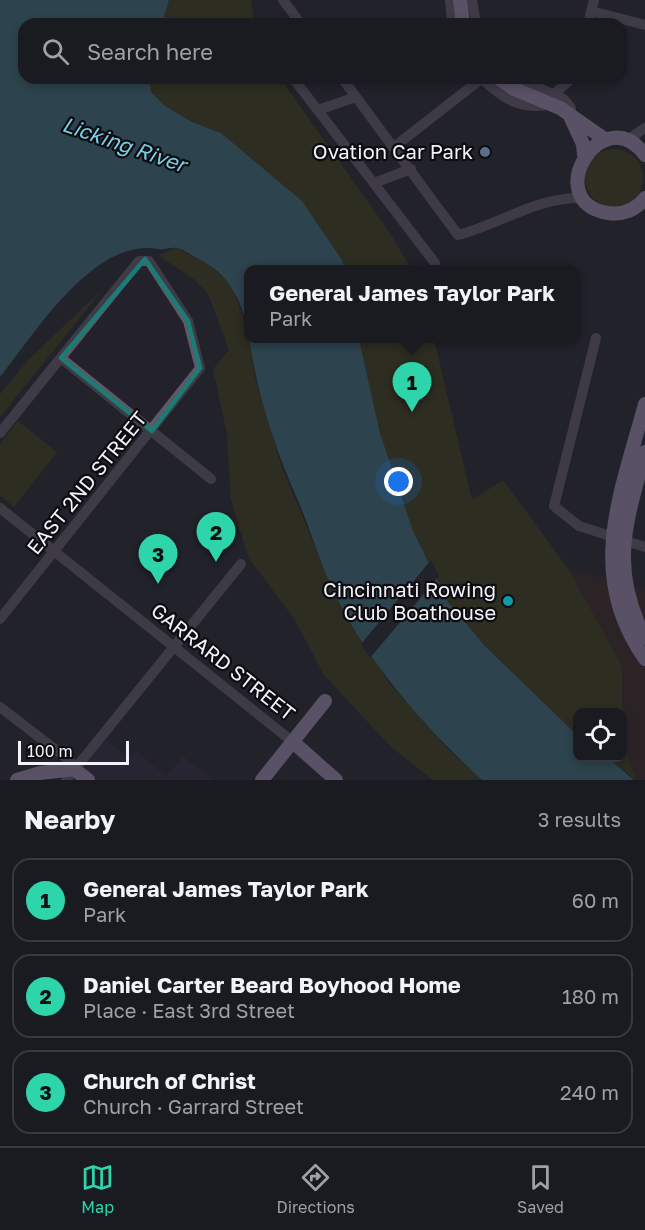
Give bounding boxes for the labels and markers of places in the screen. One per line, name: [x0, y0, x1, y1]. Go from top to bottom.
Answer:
place label: Ovation Car Park: [313, 139, 473, 163]
marker: Ovation Car Park: [478, 145, 492, 159]
pin: 1: [392, 362, 432, 412]
pin: 2: [196, 512, 236, 562]
pin: 3: [138, 534, 178, 584]
place label: Cincinnati Rowing Club Boathouse: [323, 577, 496, 624]
marker: Cincinnati Rowing Club Boathouse: [501, 594, 515, 608]

